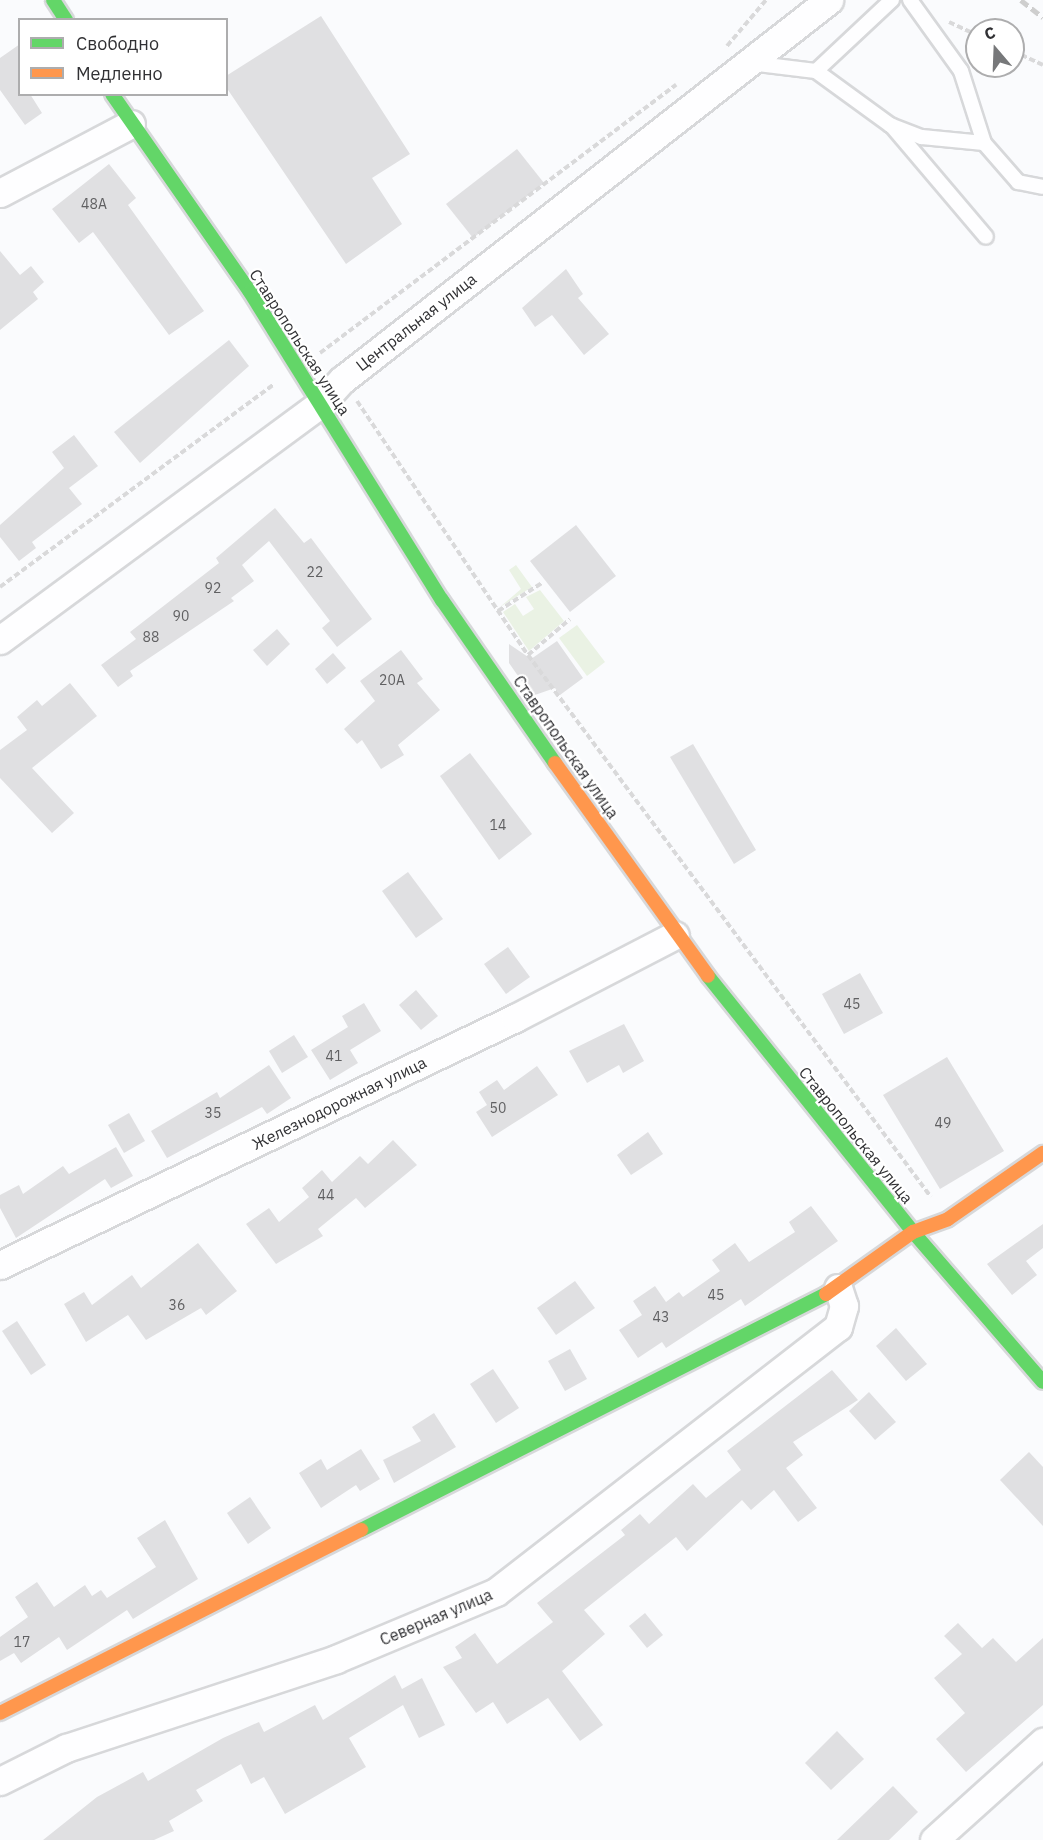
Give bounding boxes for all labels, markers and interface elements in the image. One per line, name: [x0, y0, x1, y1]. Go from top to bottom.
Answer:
legend: [18, 18, 228, 96]
north arrow: [965, 18, 1025, 78]
text: С: [982, 22, 998, 44]
text: Свободно: [76, 32, 159, 55]
text: Медленно: [76, 62, 163, 85]
house number: 48А: [81, 196, 107, 212]
street label: Ставропольская улица: [246, 265, 354, 419]
street label: Центральная улица: [352, 269, 480, 375]
house number: 22: [307, 564, 323, 580]
house number: 92: [205, 580, 221, 596]
house number: 90: [173, 608, 189, 624]
house number: 88: [143, 629, 159, 645]
house number: 20А: [379, 672, 405, 688]
street label: Ставропольская улица: [509, 672, 623, 822]
house number: 14: [490, 817, 506, 833]
house number: 45: [844, 996, 860, 1012]
house number: 41: [326, 1048, 342, 1064]
street label: Железнодорожная улица: [249, 1052, 429, 1154]
street label: Ставропольская улица: [795, 1063, 917, 1207]
house number: 50: [490, 1100, 506, 1116]
house number: 35: [205, 1105, 221, 1121]
house number: 49: [935, 1115, 951, 1131]
house number: 44: [318, 1187, 334, 1203]
house number: 45: [708, 1287, 724, 1303]
house number: 36: [169, 1297, 185, 1313]
house number: 43: [653, 1309, 669, 1325]
street label: Северная улица: [377, 1585, 495, 1649]
house number: 17: [14, 1634, 30, 1650]

